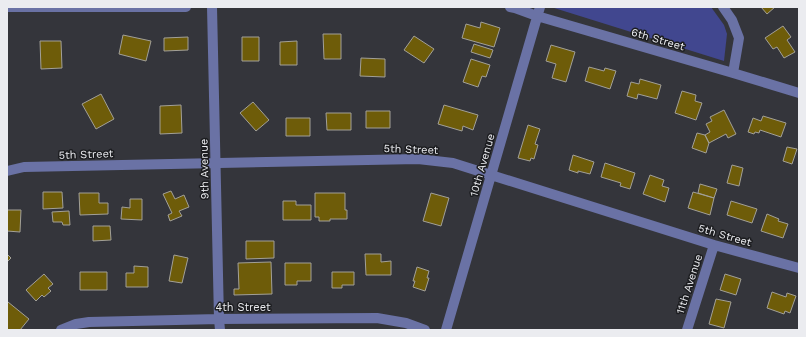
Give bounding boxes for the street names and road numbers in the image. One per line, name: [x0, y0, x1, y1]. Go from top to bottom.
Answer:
street label: 6th Street: [630, 26, 686, 53]
street label: 10th Avenue: [467, 132, 498, 198]
street label: 9th Avenue: [197, 139, 212, 199]
street label: 5th Street: [383, 142, 439, 157]
street label: 5th Street: [58, 147, 114, 162]
street label: 5th Street: [697, 222, 753, 249]
street label: 11th Avenue: [674, 253, 705, 316]
street label: 4th Street: [216, 301, 271, 314]

